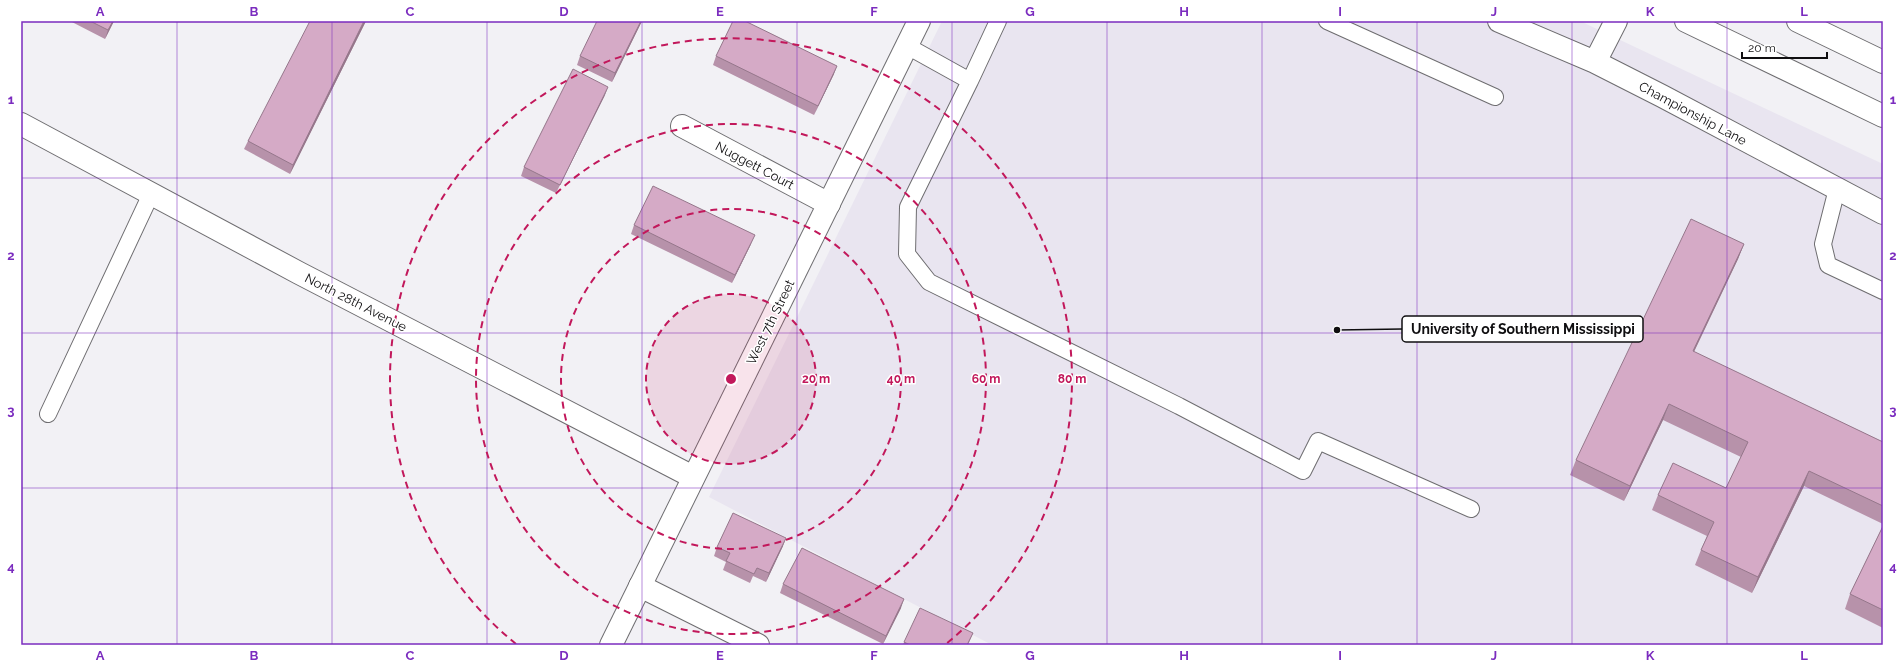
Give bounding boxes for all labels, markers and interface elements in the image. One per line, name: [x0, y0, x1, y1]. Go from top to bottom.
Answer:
text: A: [96, 4, 105, 19]
text: B: [250, 4, 259, 19]
text: C: [406, 4, 415, 19]
text: D: [559, 4, 569, 19]
text: E: [716, 4, 724, 19]
text: F: [870, 4, 878, 19]
text: G: [1025, 4, 1035, 19]
text: H: [1179, 4, 1189, 19]
text: I: [1338, 4, 1342, 19]
text: J: [1491, 4, 1497, 19]
text: K: [1646, 4, 1655, 19]
text: L: [1800, 4, 1808, 19]
scale bar: [1742, 34, 1827, 60]
text: 20 m: [1748, 41, 1776, 55]
street label: Championship Lane: [1636, 79, 1749, 148]
text: 1: [8, 92, 15, 107]
text: 1: [1890, 92, 1897, 107]
street label: Nuggett Court: [713, 138, 797, 193]
text: 2: [7, 248, 15, 263]
text: 2: [1889, 248, 1897, 263]
street label: North 28th Avenue: [302, 270, 410, 335]
street label: West 7th Street: [743, 277, 798, 367]
callout: University of Southern Mississippi: [1402, 316, 1643, 342]
text: University of Southern Mississippi: [1411, 321, 1635, 337]
centre of rings: [724, 372, 738, 386]
text: 20 m: [802, 372, 830, 386]
text: 40 m: [887, 372, 915, 386]
text: 60 m: [972, 372, 1000, 386]
text: 80 m: [1058, 372, 1086, 386]
text: 3: [7, 403, 15, 418]
text: 3: [1889, 403, 1897, 418]
text: 4: [7, 559, 15, 574]
text: 4: [1889, 559, 1897, 574]
text: A: [96, 648, 105, 663]
text: B: [250, 648, 259, 663]
text: C: [406, 648, 415, 663]
text: D: [559, 648, 569, 663]
text: E: [716, 648, 724, 663]
text: F: [870, 648, 878, 663]
text: G: [1025, 648, 1035, 663]
text: H: [1179, 648, 1189, 663]
text: I: [1338, 648, 1342, 663]
text: J: [1491, 648, 1497, 663]
text: K: [1646, 648, 1655, 663]
text: L: [1800, 648, 1808, 663]

